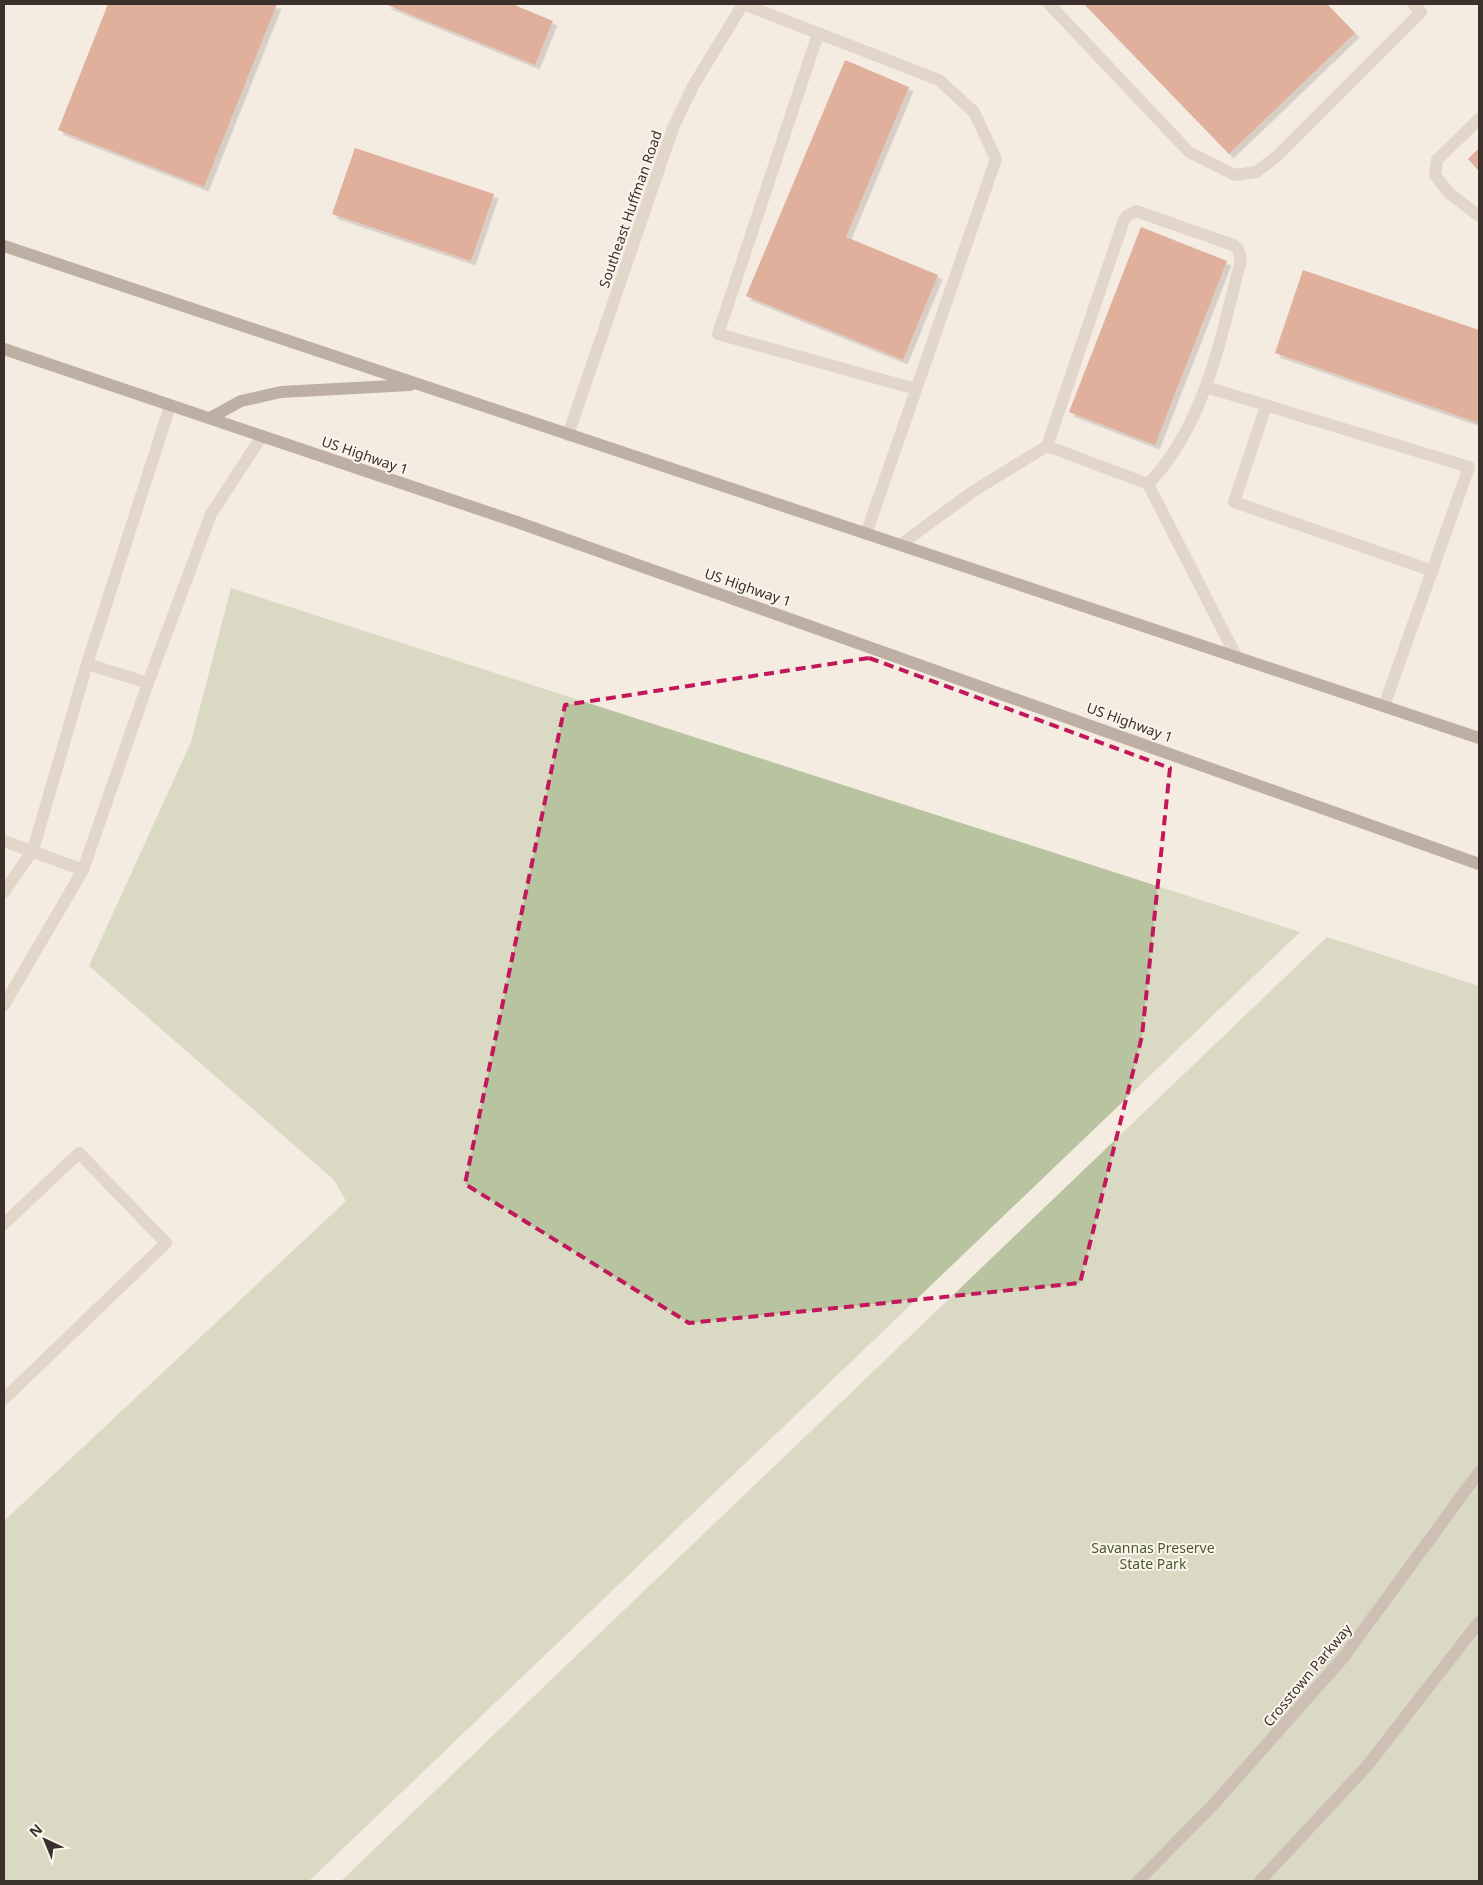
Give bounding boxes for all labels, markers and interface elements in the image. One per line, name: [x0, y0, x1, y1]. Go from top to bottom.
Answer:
street label: Southeast Huffman Road: [594, 128, 666, 290]
street label: US Highway 1: [319, 431, 411, 479]
street label: US Highway 1: [702, 563, 794, 611]
street label: US Highway 1: [1084, 698, 1176, 746]
park label: Savannas Preserve State Park: [1091, 1538, 1215, 1573]
street label: Crosstown Parkway: [1258, 1619, 1356, 1730]
north arrow: [20, 1815, 70, 1865]
text: N: [25, 1819, 46, 1841]

